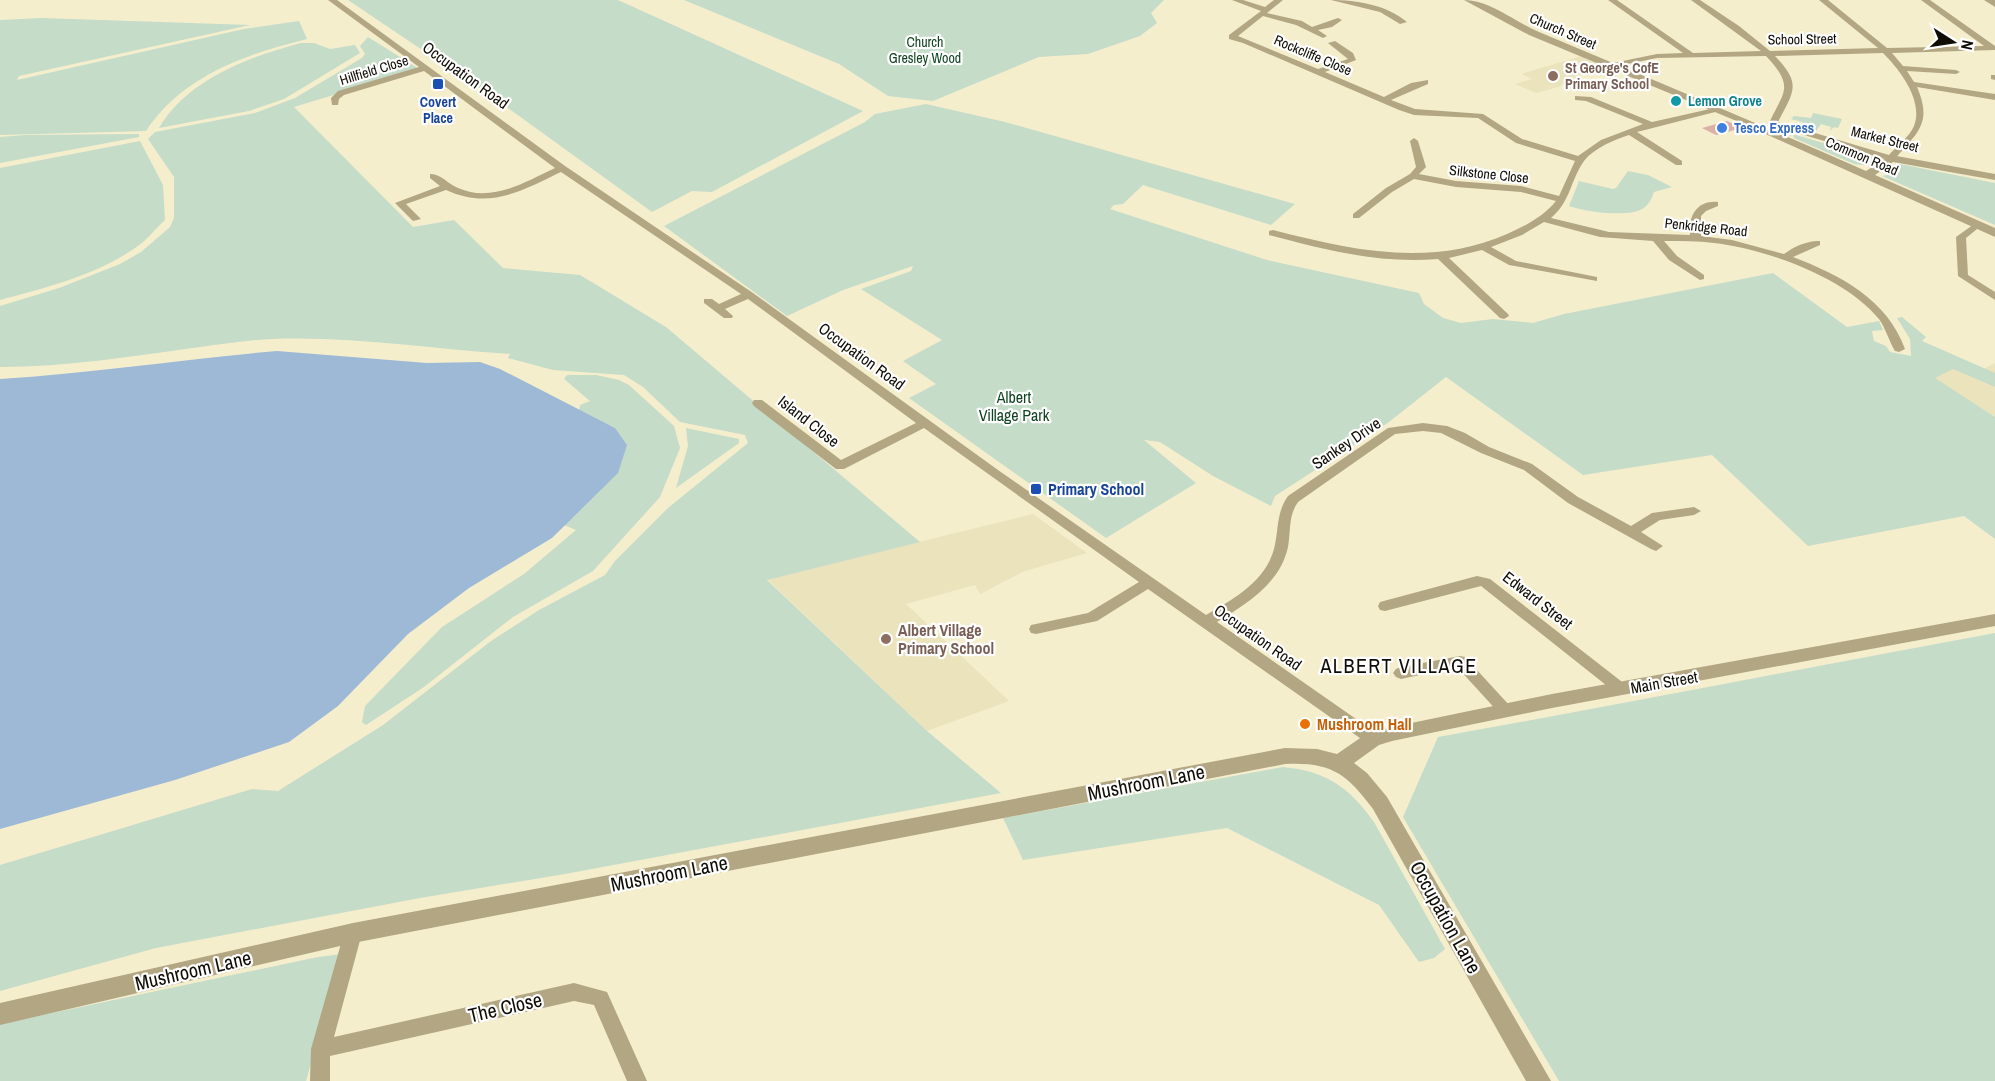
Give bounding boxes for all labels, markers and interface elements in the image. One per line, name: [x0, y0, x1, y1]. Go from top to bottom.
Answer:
street label: Church Street: [1527, 9, 1599, 53]
north arrow: [1923, 12, 1983, 72]
street label: School Street: [1767, 29, 1837, 49]
street label: Rockcliffe Close: [1271, 31, 1355, 79]
park label: Church Gresley Wood: [889, 33, 961, 67]
street label: Occupation Road: [418, 36, 514, 114]
text: N: [1956, 38, 1979, 52]
street label: Hillfield Close: [338, 51, 410, 89]
place label: St George's CofE Primary School: [1565, 59, 1659, 93]
marker: St George's CofE Primary School: [1546, 69, 1560, 83]
marker: Covert Place: [431, 77, 445, 91]
place label: Lemon Grove: [1688, 92, 1762, 110]
place label: Covert Place: [420, 93, 456, 127]
marker: Lemon Grove: [1669, 94, 1683, 108]
place label: Tesco Express: [1734, 119, 1814, 137]
marker: Tesco Express: [1715, 121, 1729, 135]
street label: Market Street: [1849, 122, 1921, 156]
street label: Common Road: [1823, 133, 1901, 179]
street label: Silkstone Close: [1448, 161, 1530, 187]
street label: Penkridge Road: [1664, 214, 1748, 240]
street label: Occupation Road: [814, 317, 910, 395]
park label: Albert Village Park: [979, 386, 1050, 426]
street label: Island Close: [774, 390, 844, 452]
street label: Sankey Drive: [1307, 412, 1385, 474]
place label: Primary School: [1048, 478, 1144, 500]
marker: Primary School: [1029, 482, 1043, 496]
street label: Edward Street: [1498, 566, 1578, 634]
street label: Occupation Road: [1210, 599, 1306, 675]
place label: Albert Village Primary School: [898, 619, 994, 659]
marker: Albert Village Primary School: [879, 632, 893, 646]
district label: ALBERT VILLAGE: [1319, 652, 1478, 679]
street label: Main Street: [1629, 665, 1700, 699]
place label: Mushroom Hall: [1317, 713, 1412, 735]
marker: Mushroom Hall: [1298, 717, 1312, 731]
street label: Mushroom Lane: [1085, 757, 1207, 807]
street label: Mushroom Lane: [608, 848, 730, 898]
street label: Occupation Lane: [1404, 856, 1488, 978]
street label: Mushroom Lane: [132, 944, 254, 996]
street label: The Close: [466, 985, 544, 1029]

